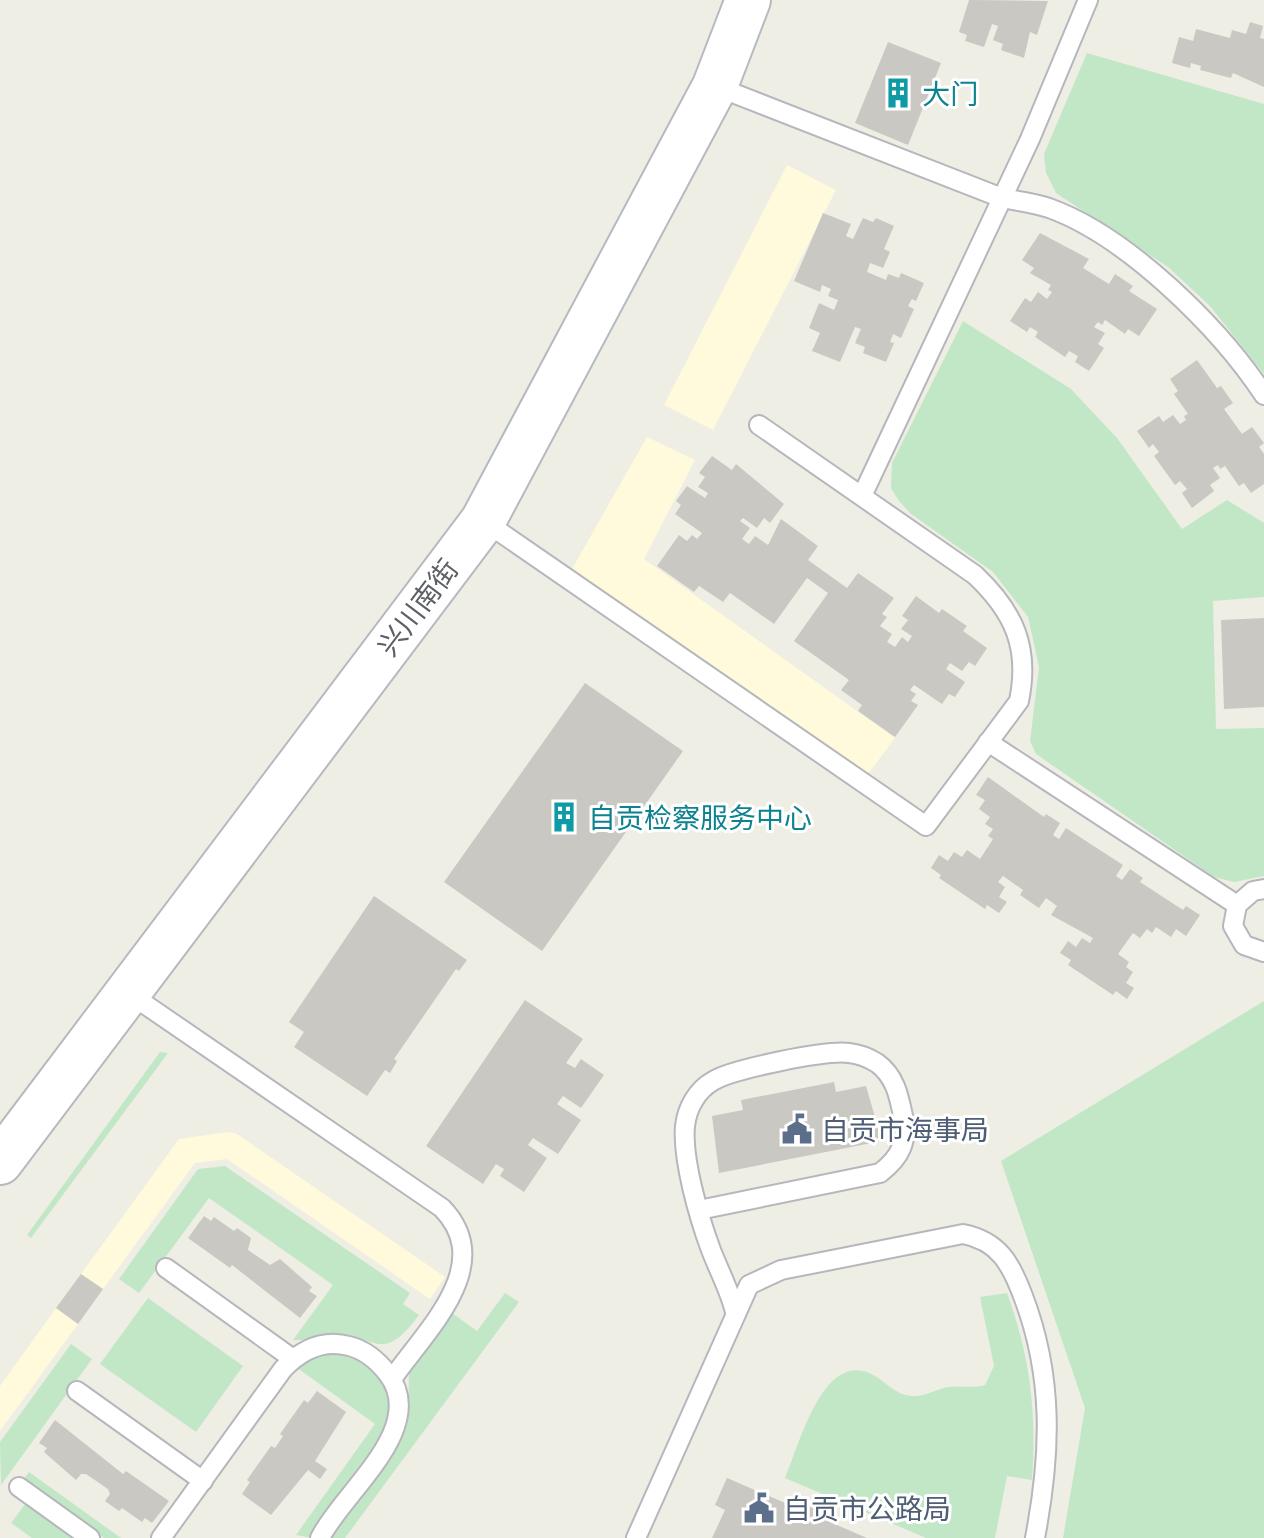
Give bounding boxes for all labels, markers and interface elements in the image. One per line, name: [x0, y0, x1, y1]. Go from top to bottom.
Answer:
building icon: 大门: [881, 76, 915, 110]
place label: 大门: [922, 76, 978, 110]
street label: 兴川南街: [370, 552, 464, 662]
building icon: 自贡检察服务中心: [547, 800, 581, 834]
place label: 自贡检察服务中心: [588, 800, 812, 834]
public building icon: 自贡市海事局: [780, 1112, 814, 1146]
place label: 自贡市海事局: [821, 1112, 989, 1146]
public building icon: 自贡市公路局: [742, 1491, 776, 1525]
place label: 自贡市公路局: [783, 1491, 951, 1525]

